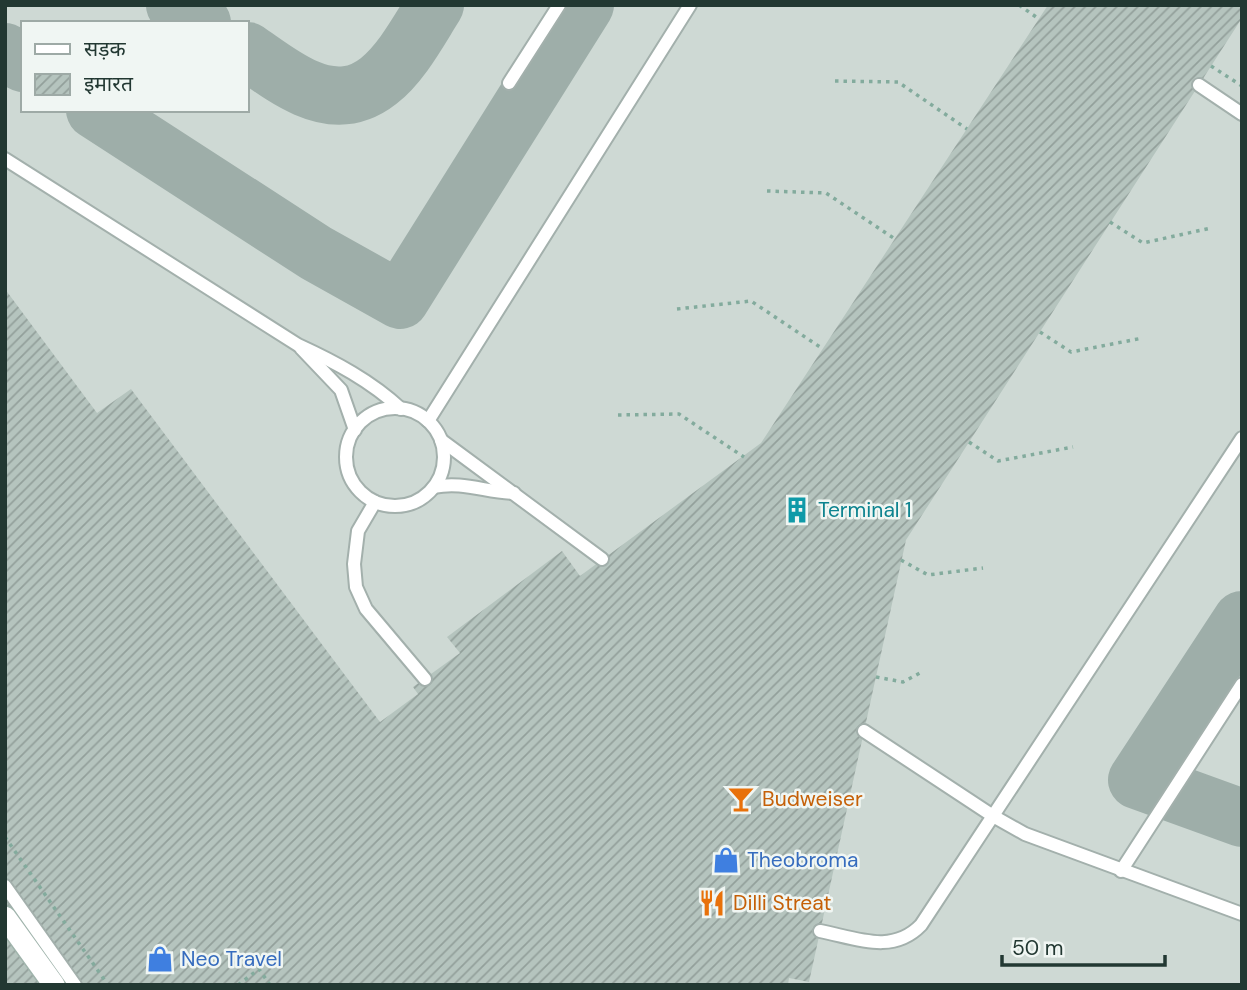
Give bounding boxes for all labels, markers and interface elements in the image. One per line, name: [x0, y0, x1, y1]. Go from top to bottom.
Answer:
legend: [21, 21, 248, 112]
text: सड़क: [84, 35, 126, 63]
text: इमारत: [84, 70, 134, 98]
building icon: Terminal 1: [782, 495, 812, 525]
place label: Terminal 1: [818, 496, 912, 524]
bar icon: Budweiser: [726, 784, 756, 814]
place label: Budweiser: [762, 785, 863, 813]
shop icon: Theobroma: [711, 845, 741, 875]
place label: Theobroma: [747, 846, 858, 874]
restaurant icon: Dilli Streat: [697, 888, 727, 918]
place label: Dilli Streat: [733, 889, 832, 917]
scale bar: [1002, 923, 1165, 967]
text: 50 m: [1012, 934, 1063, 962]
shop icon: Neo Travel: [145, 944, 175, 974]
place label: Neo Travel: [181, 945, 282, 973]

